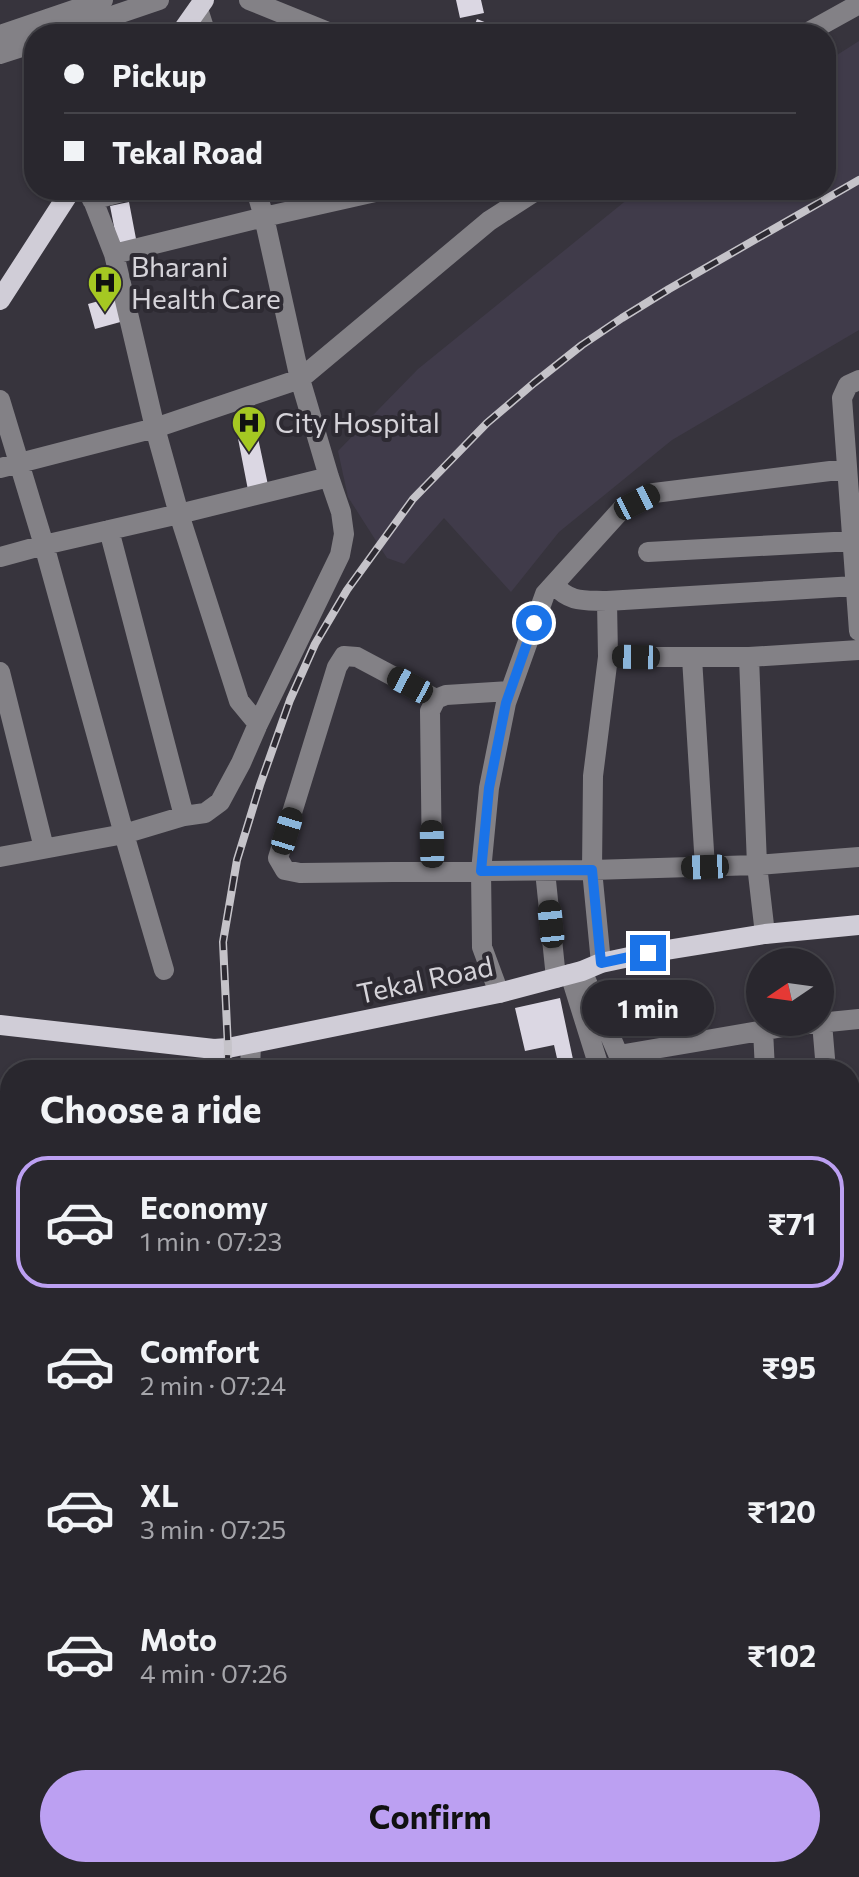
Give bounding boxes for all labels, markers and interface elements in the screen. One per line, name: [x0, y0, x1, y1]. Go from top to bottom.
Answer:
text: Pickup: [112, 56, 206, 93]
text: Tekal Road: [112, 133, 263, 170]
place label: Bharani Health Care: [131, 249, 281, 315]
hospital icon: Bharani Health Care: [86, 264, 124, 314]
hospital icon: City Hospital: [230, 404, 268, 454]
place label: City Hospital: [275, 405, 440, 439]
car: [610, 480, 664, 524]
route start: [516, 605, 552, 641]
car: [612, 645, 660, 669]
car: [383, 663, 437, 707]
car: [269, 805, 305, 857]
car: [420, 820, 444, 868]
car: [681, 854, 729, 880]
car: [537, 899, 565, 949]
route end: [630, 935, 666, 971]
street label: Tekal Road: [354, 948, 496, 1010]
north arrow: [746, 948, 834, 1036]
map controls: [746, 948, 834, 1036]
callout: 1 min: [582, 981, 714, 1037]
text: 1 min: [617, 992, 679, 1023]
text: Choose a ride: [40, 1086, 261, 1130]
icon: car: [44, 1186, 116, 1258]
text: Economy: [140, 1188, 268, 1225]
text: ₹71: [767, 1204, 816, 1241]
text: 1 min · 07:23: [140, 1225, 282, 1256]
icon: car: [44, 1330, 116, 1402]
text: Comfort: [140, 1332, 259, 1369]
text: ₹95: [761, 1348, 816, 1385]
text: 2 min · 07:24: [140, 1369, 286, 1400]
icon: car: [44, 1474, 116, 1546]
text: XL: [140, 1476, 179, 1513]
text: ₹120: [747, 1492, 816, 1529]
text: 3 min · 07:25: [140, 1513, 286, 1544]
icon: car: [44, 1618, 116, 1690]
text: Moto: [140, 1620, 217, 1657]
text: ₹102: [747, 1636, 816, 1673]
text: 4 min · 07:26: [140, 1657, 288, 1688]
button: Confirm: [40, 1770, 820, 1862]

